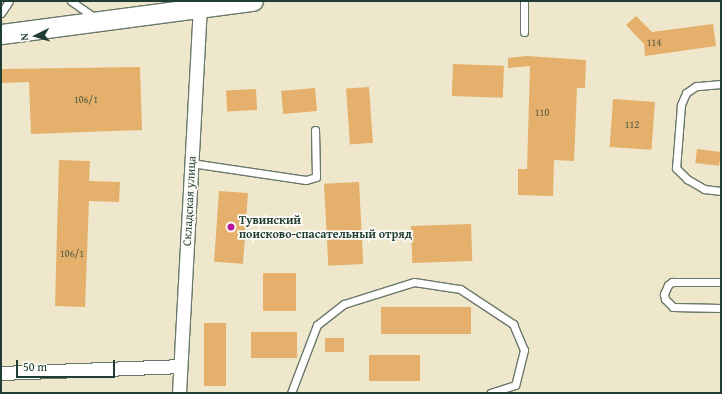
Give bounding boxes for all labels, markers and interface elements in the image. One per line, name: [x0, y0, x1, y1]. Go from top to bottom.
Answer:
north arrow: [16, 16, 56, 56]
text: N: [16, 33, 32, 41]
house number: 114: [647, 37, 661, 49]
house number: 106/1: [74, 94, 98, 106]
house number: 110: [535, 107, 549, 119]
house number: 112: [625, 119, 639, 131]
street label: Складская улица: [179, 156, 199, 246]
place label: Тувинский поисково-спасательный отряд: [239, 213, 412, 241]
marker: Тувинский поисково-спасательный отряд: [226, 222, 236, 232]
house number: 106/1: [60, 248, 84, 260]
scale bar: [18, 352, 117, 378]
text: 50 m: [23, 358, 47, 375]

